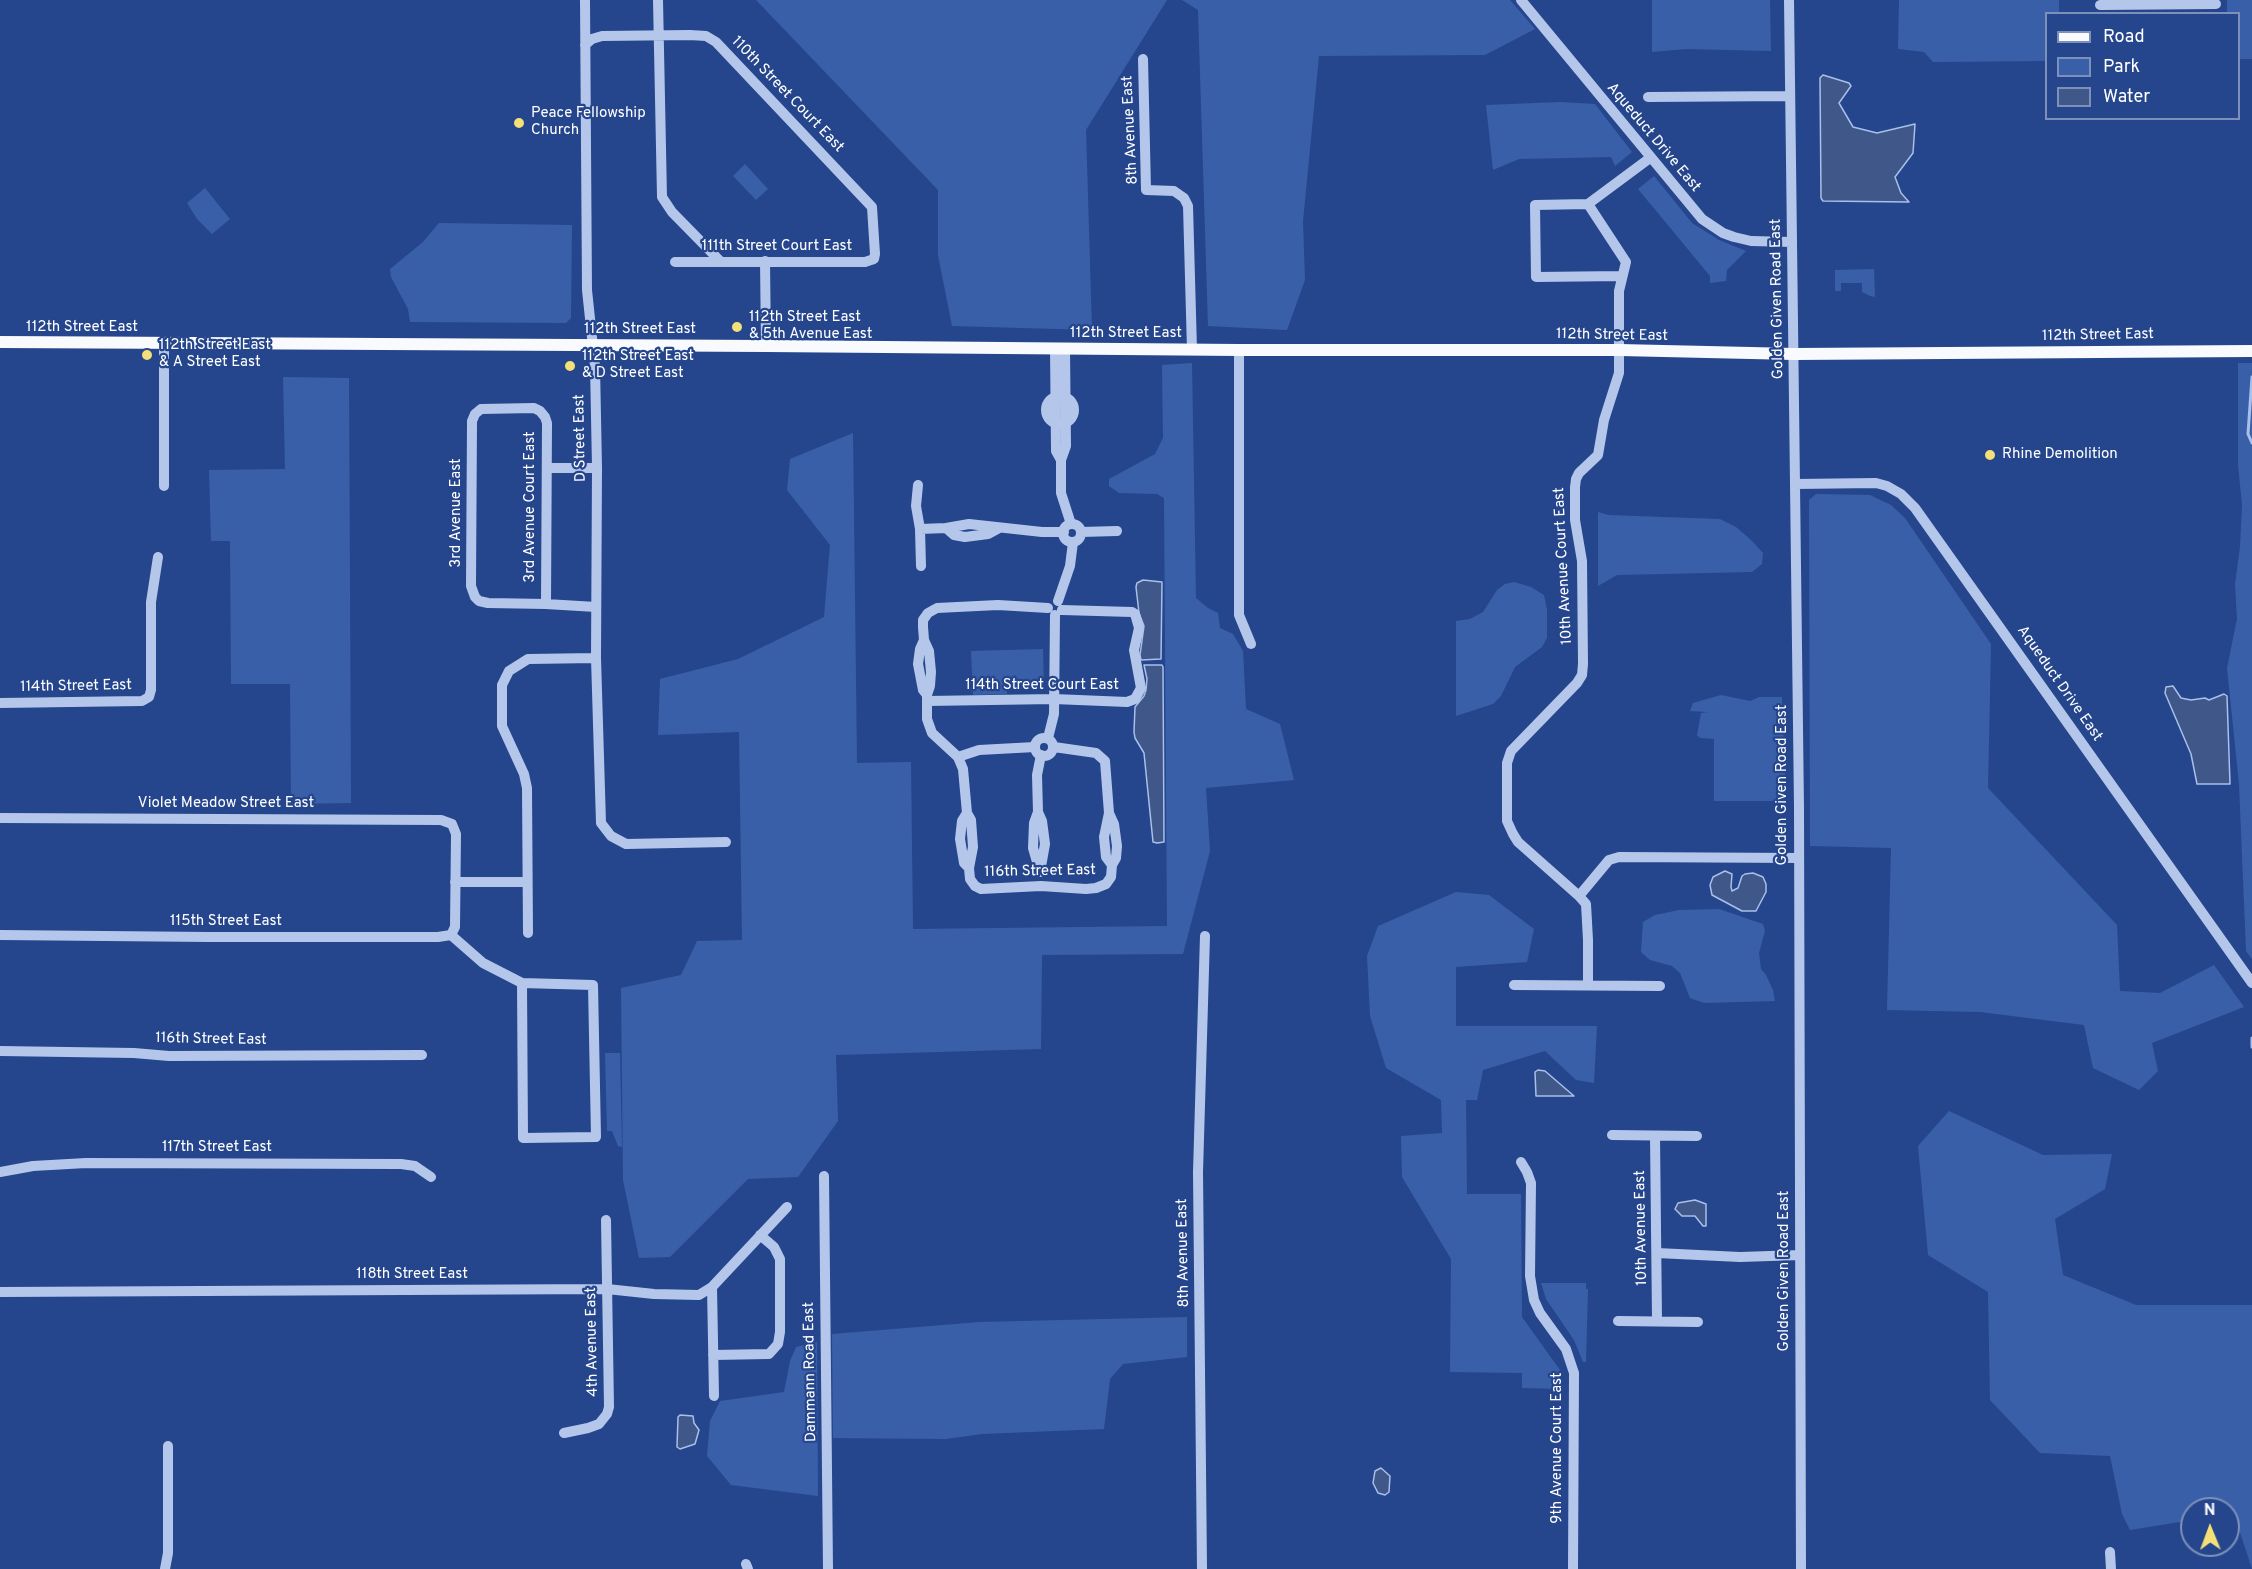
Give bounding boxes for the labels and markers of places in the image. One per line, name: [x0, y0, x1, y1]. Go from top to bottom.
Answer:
place label: Peace Fellowship Church: [531, 105, 646, 140]
marker: Peace Fellowship Church: [512, 116, 526, 130]
place label: 112th Street East & 5th Avenue East: [749, 309, 872, 344]
marker: 112th Street East & 5th Avenue East: [730, 320, 744, 334]
place label: 112th Street East & A Street East: [159, 337, 271, 372]
marker: 112th Street East & A Street East: [140, 348, 154, 362]
place label: 112th Street East & D Street East: [582, 348, 694, 383]
marker: 112th Street East & D Street East: [563, 359, 577, 373]
place label: Rhine Demolition: [2002, 446, 2118, 464]
marker: Rhine Demolition: [1983, 448, 1997, 462]

